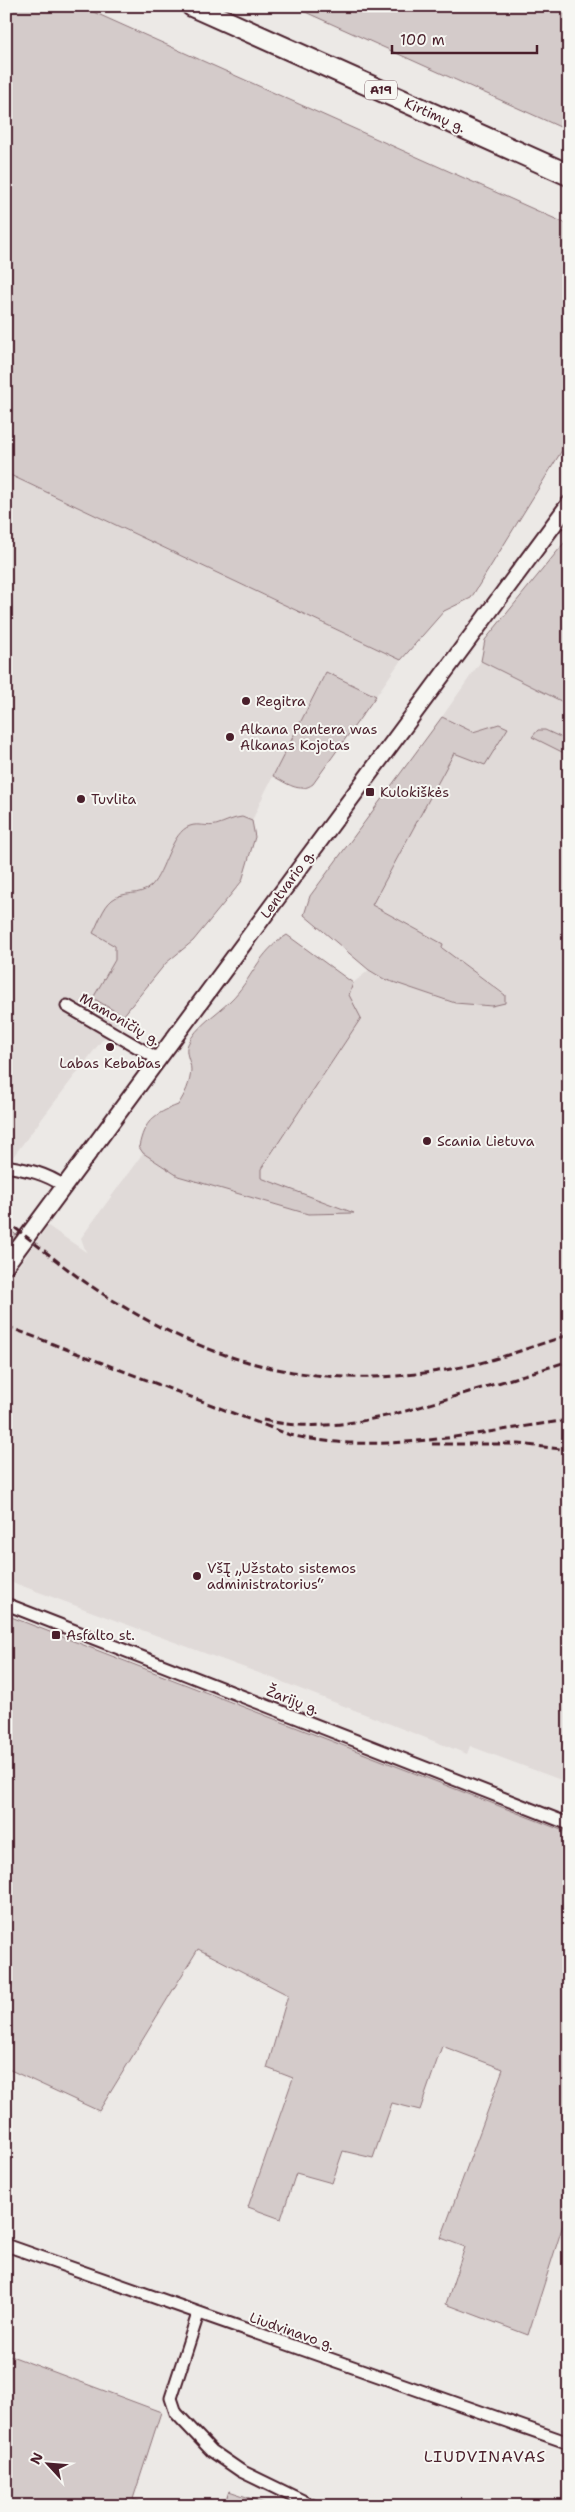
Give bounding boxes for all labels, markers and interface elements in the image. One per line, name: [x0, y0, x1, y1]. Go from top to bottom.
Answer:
scale bar: [392, 22, 538, 54]
text: 100 m: [400, 30, 445, 50]
road number: A19: [365, 80, 397, 100]
street label: Kirtimų g.: [402, 94, 468, 136]
place label: Regitra: [256, 692, 306, 710]
marker: Regitra: [240, 695, 252, 707]
place label: Alkana Pantera was Alkanas Kojotas: [240, 720, 377, 754]
marker: Alkana Pantera was Alkanas Kojotas: [224, 731, 236, 743]
place label: Kulokiškės: [380, 783, 449, 801]
marker: Kulokiškės: [364, 786, 376, 798]
place label: Tuvlita: [91, 790, 136, 808]
marker: Tuvlita: [75, 793, 87, 805]
street label: Lentvario g.: [256, 846, 318, 922]
street label: Mamoničių g.: [76, 989, 164, 1049]
marker: Labas Kebabas: [104, 1041, 116, 1053]
place label: Labas Kebabas: [59, 1054, 161, 1072]
place label: Scania Lietuva: [437, 1132, 535, 1150]
marker: Scania Lietuva: [421, 1135, 433, 1147]
place label: VšĮ „Užstato sistemos administratorius“: [207, 1559, 356, 1593]
marker: VšĮ „Užstato sistemos administratorius“: [191, 1570, 203, 1582]
place label: Asfalto st.: [66, 1626, 135, 1644]
marker: Asfalto st.: [50, 1629, 62, 1641]
street label: Žarijų g.: [264, 1682, 322, 1718]
street label: Liudvinavo g.: [247, 2308, 337, 2354]
north arrow: [22, 2440, 72, 2490]
district label: LIUDVINAVAS: [424, 2446, 546, 2467]
text: N: [26, 2449, 47, 2467]

